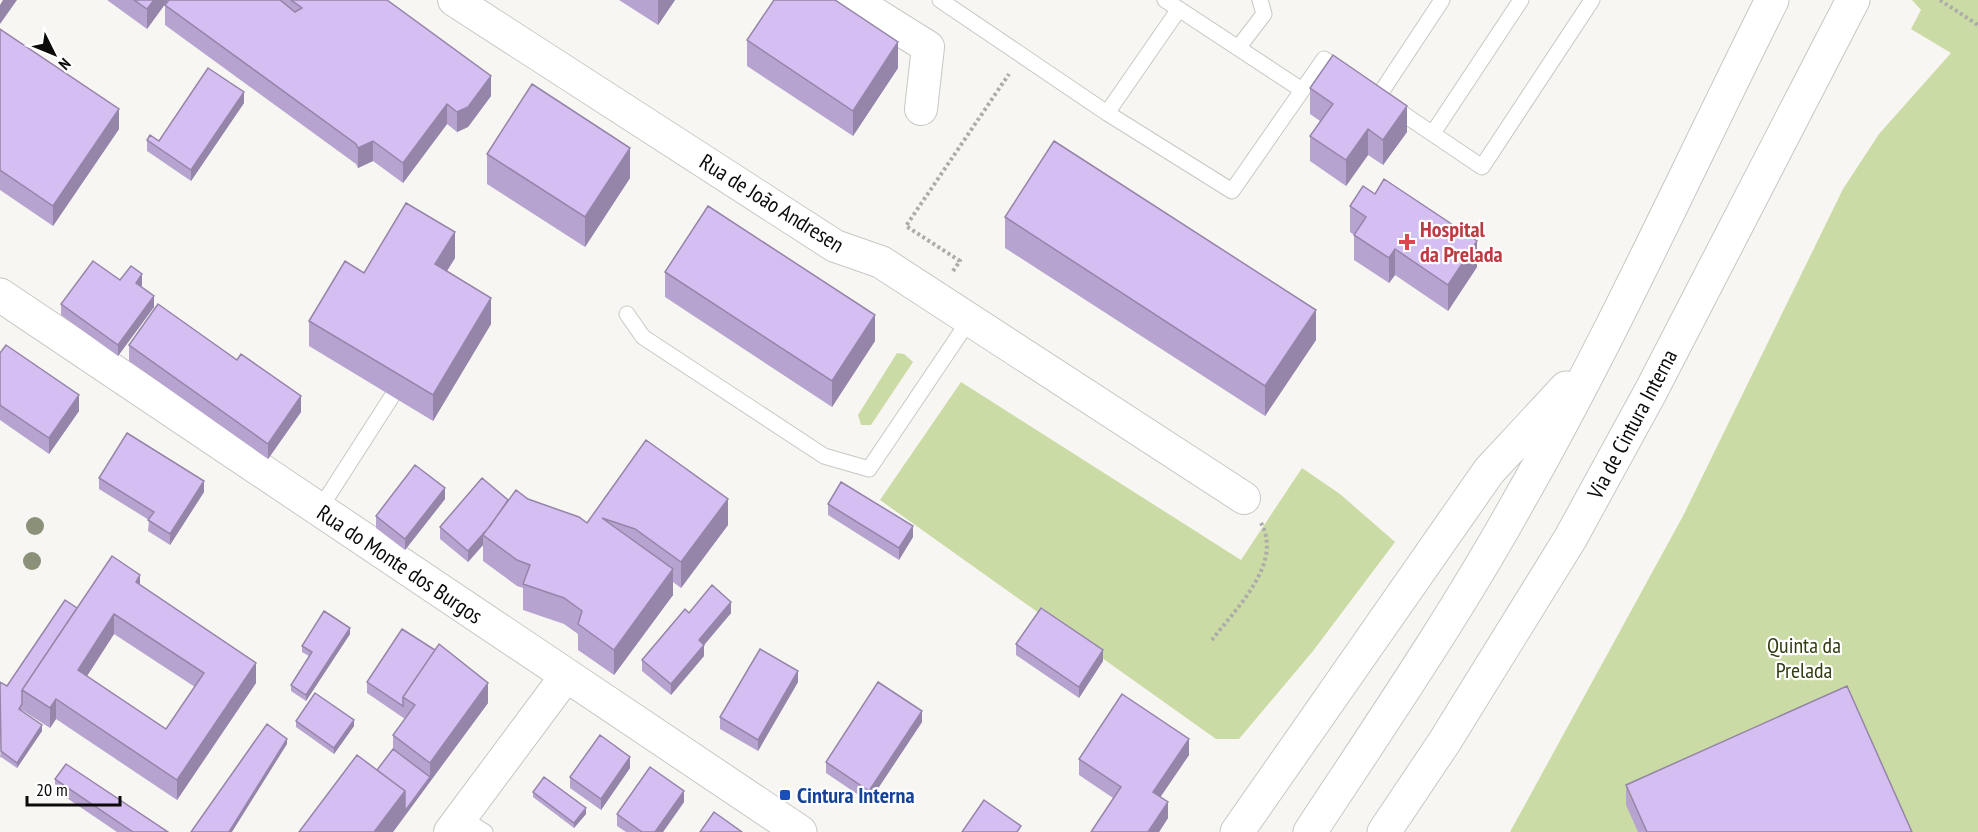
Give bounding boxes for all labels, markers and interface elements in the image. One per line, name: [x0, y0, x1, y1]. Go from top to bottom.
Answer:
north arrow: [24, 24, 84, 84]
text: N: [55, 54, 75, 74]
street label: Rua de João Andresen: [695, 147, 849, 259]
place label: Hospital da Prelada: [1420, 215, 1503, 268]
marker: Hospital da Prelada: [1398, 233, 1416, 251]
street label: Via de Cintura Interna: [1580, 344, 1683, 505]
street label: Rua do Monte dos Burgos: [312, 498, 488, 630]
park label: Quinta da Prelada: [1767, 631, 1841, 684]
scale bar: [27, 769, 120, 807]
text: 20 m: [36, 778, 68, 801]
place label: Cintura Interna: [797, 781, 914, 809]
marker: Cintura Interna: [778, 788, 792, 802]

